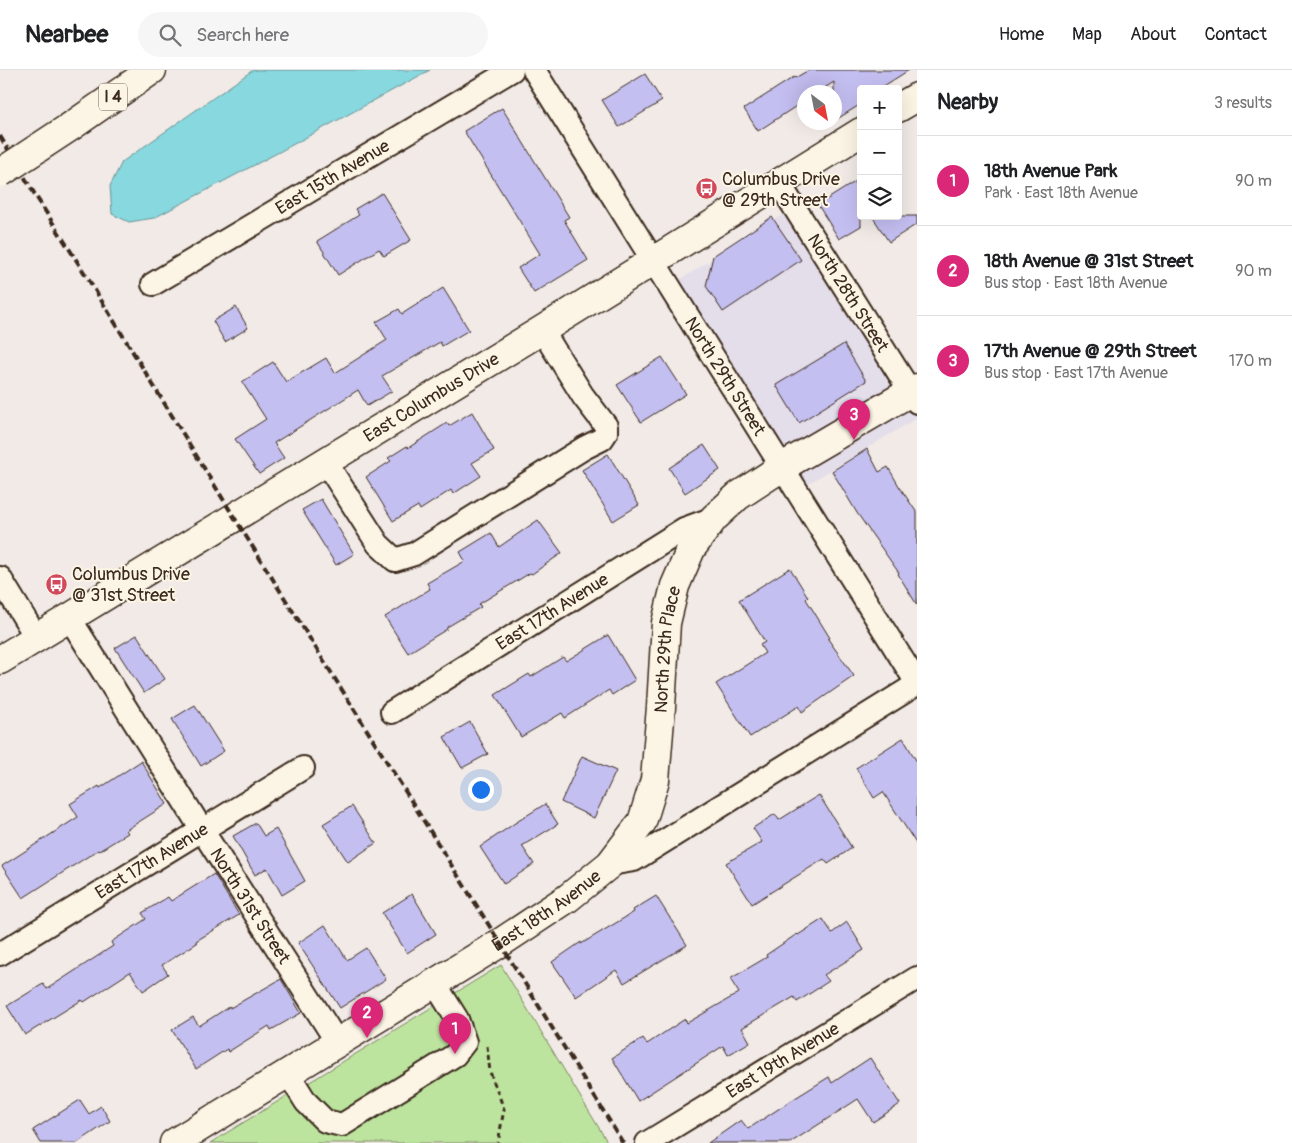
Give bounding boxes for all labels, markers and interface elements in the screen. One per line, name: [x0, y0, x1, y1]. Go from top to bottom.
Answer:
search box: [138, 12, 488, 57]
text: Nearbee: [25, 20, 108, 49]
icon: search: [156, 21, 184, 49]
text: Search here: [196, 23, 289, 47]
text: Home: [999, 23, 1044, 46]
text: Map: [1072, 23, 1102, 46]
text: About: [1130, 23, 1176, 46]
text: Contact: [1204, 23, 1267, 46]
road number: I 4: [99, 84, 127, 111]
north arrow: [797, 85, 842, 130]
map controls: [857, 85, 902, 220]
button: +: [857, 85, 902, 130]
text: Nearby: [937, 89, 998, 116]
text: 3 results: [1214, 93, 1272, 113]
button: −: [857, 130, 902, 175]
street label: East 15th Avenue: [271, 134, 394, 220]
text: 18th Avenue Park: [984, 159, 1118, 183]
place label: Columbus Drive @ 29th Street: [722, 168, 840, 212]
text: 1: [950, 171, 956, 191]
text: 90 m: [1235, 171, 1272, 191]
button: layers: [857, 175, 902, 220]
bus stop icon: Columbus Drive @ 29th Street: [694, 177, 718, 201]
text: Park · East 18th Avenue: [984, 183, 1138, 203]
street label: North 28th Street: [802, 230, 895, 357]
text: 18th Avenue @ 31st Street: [984, 249, 1193, 273]
text: 2: [949, 261, 957, 281]
text: 90 m: [1235, 261, 1272, 281]
text: Bus stop · East 18th Avenue: [984, 273, 1168, 293]
street label: North 29th Street: [680, 313, 771, 440]
text: 17th Avenue @ 29th Street: [984, 339, 1197, 363]
street label: East Columbus Drive: [359, 347, 504, 447]
text: 3: [949, 351, 957, 371]
text: 170 m: [1229, 351, 1272, 371]
text: Bus stop · East 17th Avenue: [984, 363, 1168, 383]
pin: 3: [838, 399, 870, 440]
place label: Columbus Drive @ 31st Street: [72, 563, 190, 607]
street label: East 17th Avenue: [492, 568, 613, 656]
bus stop icon: Columbus Drive @ 31st Street: [44, 572, 68, 596]
street label: North 29th Place: [649, 584, 686, 713]
your location: [468, 777, 494, 803]
street label: East 17th Avenue: [91, 817, 213, 904]
street label: North 31st Street: [205, 844, 296, 969]
street label: East 18th Avenue: [488, 864, 606, 957]
pin: 2: [351, 997, 383, 1038]
pin: 1: [439, 1013, 471, 1054]
street label: East 19th Avenue: [722, 1017, 844, 1103]

